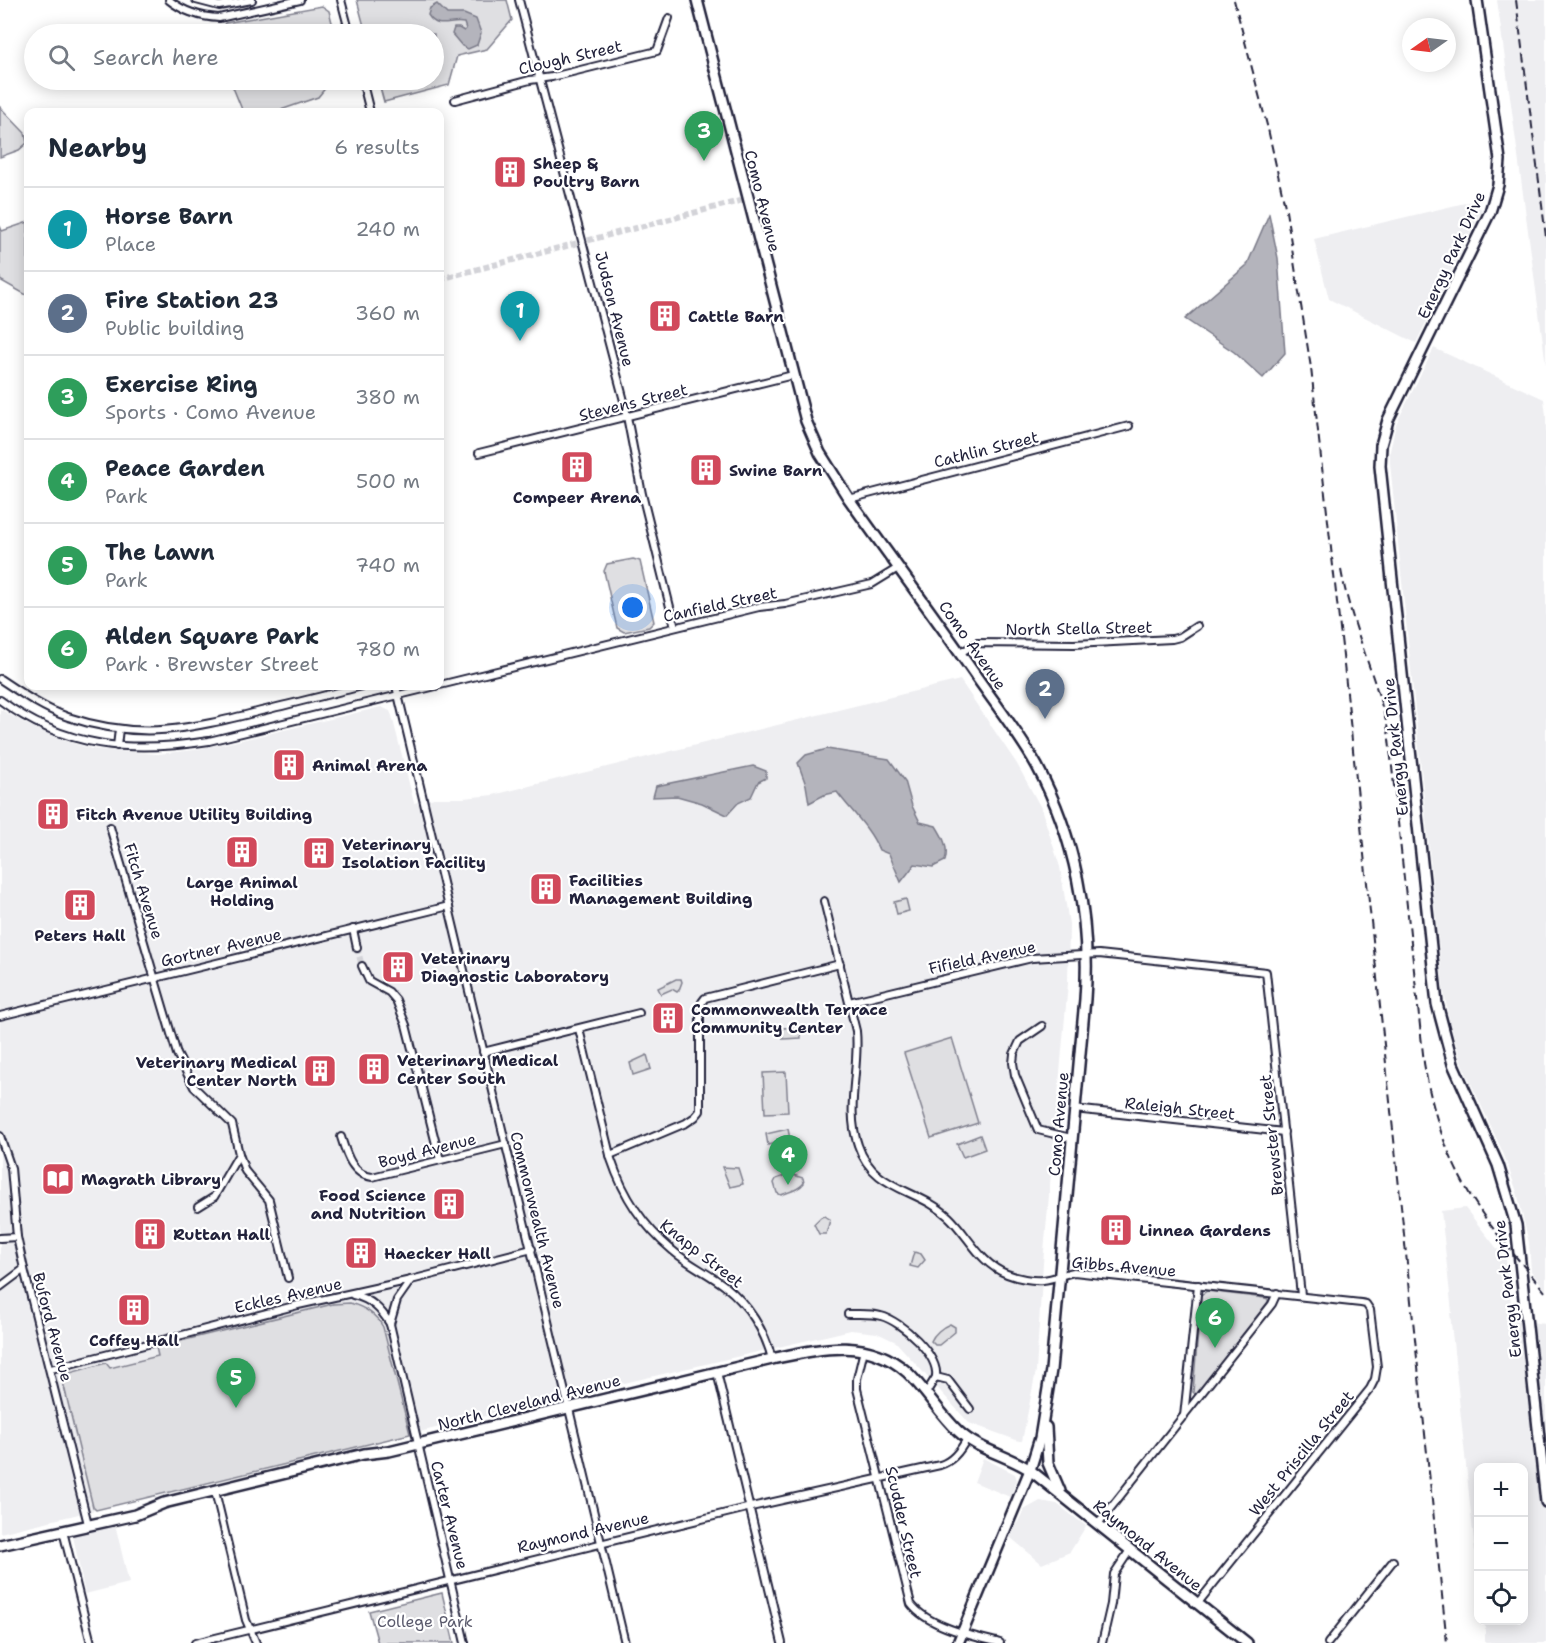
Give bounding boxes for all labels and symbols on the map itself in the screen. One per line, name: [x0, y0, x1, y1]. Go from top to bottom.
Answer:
north arrow: [1402, 18, 1456, 72]
street label: Clough Street: [516, 35, 624, 80]
pin: 3: [684, 112, 724, 161]
street label: Como Avenue: [740, 148, 785, 254]
place label: Sheep & Poultry Barn: [533, 153, 640, 192]
building icon: Sheep & Poultry Barn: [492, 154, 528, 190]
street label: Energy Park Drive: [1413, 188, 1490, 322]
street label: Judson Avenue: [590, 249, 639, 369]
pin: 1: [500, 292, 540, 341]
building icon: Cattle Barn: [647, 298, 683, 334]
place label: Cattle Barn: [688, 306, 784, 327]
street label: Stevens Street: [577, 379, 690, 426]
street label: Cathlin Street: [932, 426, 1041, 473]
building icon: Compeer Arena: [559, 449, 595, 485]
building icon: Swine Barn: [688, 452, 724, 488]
place label: Swine Barn: [729, 460, 823, 481]
place label: Compeer Arena: [513, 487, 641, 508]
street label: Canfield Street: [661, 582, 779, 627]
your location: [618, 593, 647, 622]
street label: Como Avenue: [934, 597, 1011, 694]
street label: North Stella Street: [1005, 617, 1153, 640]
pin: 2: [1026, 670, 1064, 719]
street label: Energy Park Drive: [1378, 677, 1413, 817]
building icon: Animal Arena: [271, 747, 307, 783]
place label: Animal Arena: [312, 755, 427, 776]
building icon: Fitch Avenue Utility Building: [35, 796, 71, 832]
place label: Fitch Avenue Utility Building: [76, 804, 312, 825]
building icon: Large Animal Holding: [224, 834, 260, 870]
place label: Veterinary Isolation Facility: [342, 834, 486, 873]
building icon: Veterinary Isolation Facility: [301, 835, 337, 871]
street label: Fitch Avenue: [119, 841, 168, 942]
place label: Facilities Management Building: [569, 870, 752, 909]
building icon: Facilities Management Building: [528, 871, 564, 907]
place label: Large Animal Holding: [186, 872, 298, 911]
building icon: Peters Hall: [62, 887, 98, 923]
street label: Gortner Avenue: [159, 923, 284, 972]
place label: Peters Hall: [34, 925, 126, 946]
street label: Fifield Avenue: [927, 936, 1038, 979]
place label: Veterinary Diagnostic Laboratory: [421, 948, 609, 987]
building icon: Veterinary Diagnostic Laboratory: [380, 949, 416, 985]
place label: Commonwealth Terrace Community Center: [691, 999, 888, 1038]
building icon: Commonwealth Terrace Community Center: [650, 1000, 686, 1036]
place label: Veterinary Medical Center South: [397, 1050, 559, 1089]
building icon: Veterinary Medical Center South: [356, 1051, 392, 1087]
place label: Veterinary Medical Center North: [136, 1052, 297, 1091]
building icon: Veterinary Medical Center North: [302, 1053, 338, 1089]
street label: Como Avenue: [1043, 1071, 1074, 1177]
street label: Brewster Street: [1255, 1073, 1288, 1196]
street label: Raleigh Street: [1124, 1092, 1236, 1125]
street label: Boyd Avenue: [376, 1128, 478, 1173]
street label: Commonwealth Avenue: [505, 1129, 570, 1311]
pin: 4: [768, 1136, 808, 1185]
library icon: Magrath Library: [40, 1161, 76, 1197]
place label: Magrath Library: [81, 1169, 221, 1190]
place label: Food Science and Nutrition: [311, 1185, 426, 1224]
building icon: Food Science and Nutrition: [431, 1186, 467, 1222]
building icon: Linnea Gardens: [1098, 1212, 1134, 1248]
street label: Knapp Street: [656, 1214, 748, 1292]
building icon: Ruttan Hall: [132, 1216, 168, 1252]
street label: Energy Park Drive: [1489, 1219, 1526, 1359]
place label: Linnea Gardens: [1139, 1220, 1271, 1241]
place label: Ruttan Hall: [173, 1224, 270, 1245]
building icon: Haecker Hall: [343, 1235, 379, 1271]
place label: Haecker Hall: [384, 1243, 491, 1264]
street label: Gibbs Avenue: [1071, 1251, 1177, 1282]
street label: Buford Avenue: [28, 1270, 77, 1384]
street label: Eckles Avenue: [232, 1273, 344, 1318]
building icon: Coffey Hall: [116, 1292, 152, 1328]
pin: 6: [1196, 1298, 1234, 1348]
place label: Coffey Hall: [89, 1330, 179, 1351]
pin: 5: [216, 1358, 256, 1408]
street label: North Cleveland Avenue: [435, 1370, 623, 1435]
street label: West Priscilla Street: [1244, 1386, 1359, 1520]
street label: Carter Avenue: [426, 1459, 473, 1572]
street label: Scudder Street: [880, 1464, 927, 1580]
street label: Raymond Avenue: [1089, 1495, 1207, 1596]
street label: Raymond Avenue: [515, 1507, 651, 1558]
park label: College Park: [377, 1611, 473, 1632]

